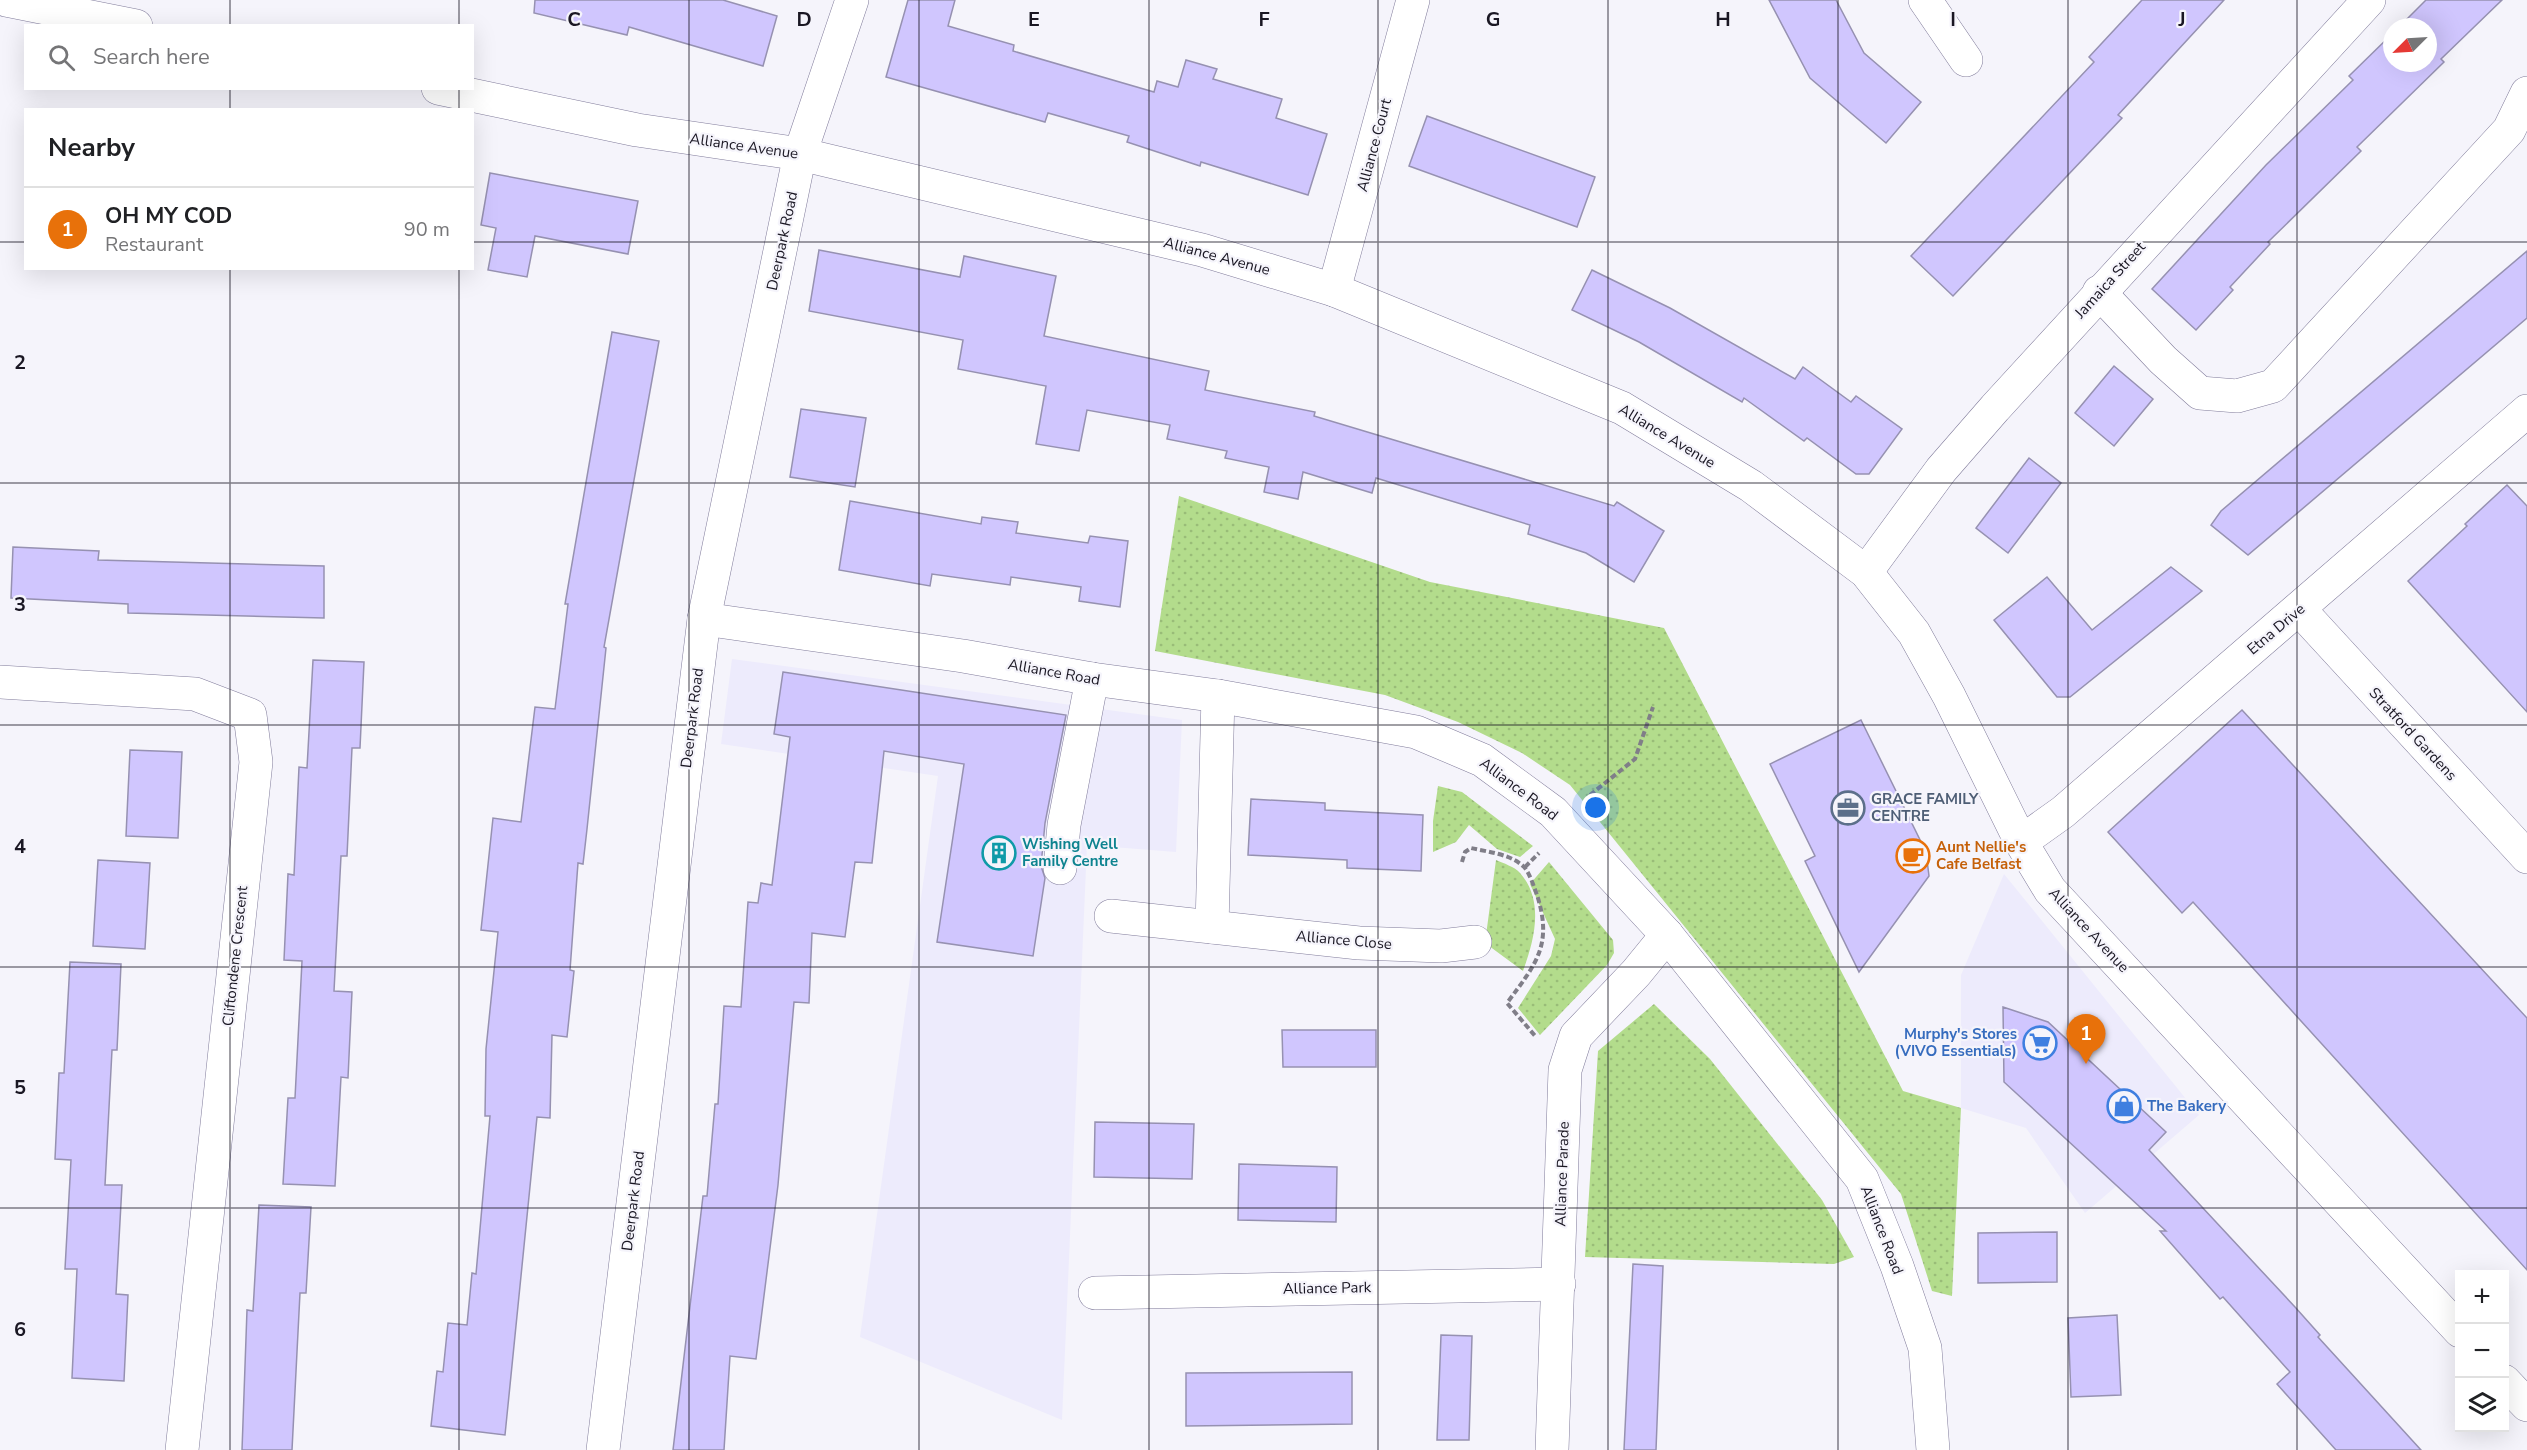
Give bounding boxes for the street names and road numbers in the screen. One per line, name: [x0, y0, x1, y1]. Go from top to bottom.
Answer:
street label: Alliance Court: [1352, 95, 1396, 194]
street label: Alliance Avenue: [688, 128, 800, 164]
street label: Deerpark Road: [762, 190, 802, 292]
street label: Alliance Avenue: [1162, 232, 1272, 280]
street label: Jamaica Street: [2070, 237, 2150, 323]
street label: Alliance Avenue: [1615, 399, 1719, 473]
street label: Etna Drive: [2243, 599, 2309, 659]
street label: Alliance Road: [1006, 654, 1102, 690]
street label: Deerpark Road: [676, 667, 708, 769]
street label: Stratford Gardens: [2365, 683, 2461, 785]
street label: Alliance Road: [1476, 753, 1562, 825]
street label: Alliance Avenue: [2044, 883, 2134, 977]
street label: Cliftondene Crescent: [218, 884, 252, 1027]
street label: Alliance Close: [1295, 926, 1393, 954]
street label: Alliance Parade: [1550, 1121, 1574, 1227]
street label: Deerpark Road: [617, 1150, 649, 1252]
street label: Alliance Road: [1856, 1183, 1908, 1277]
street label: Alliance Park: [1283, 1277, 1372, 1299]

